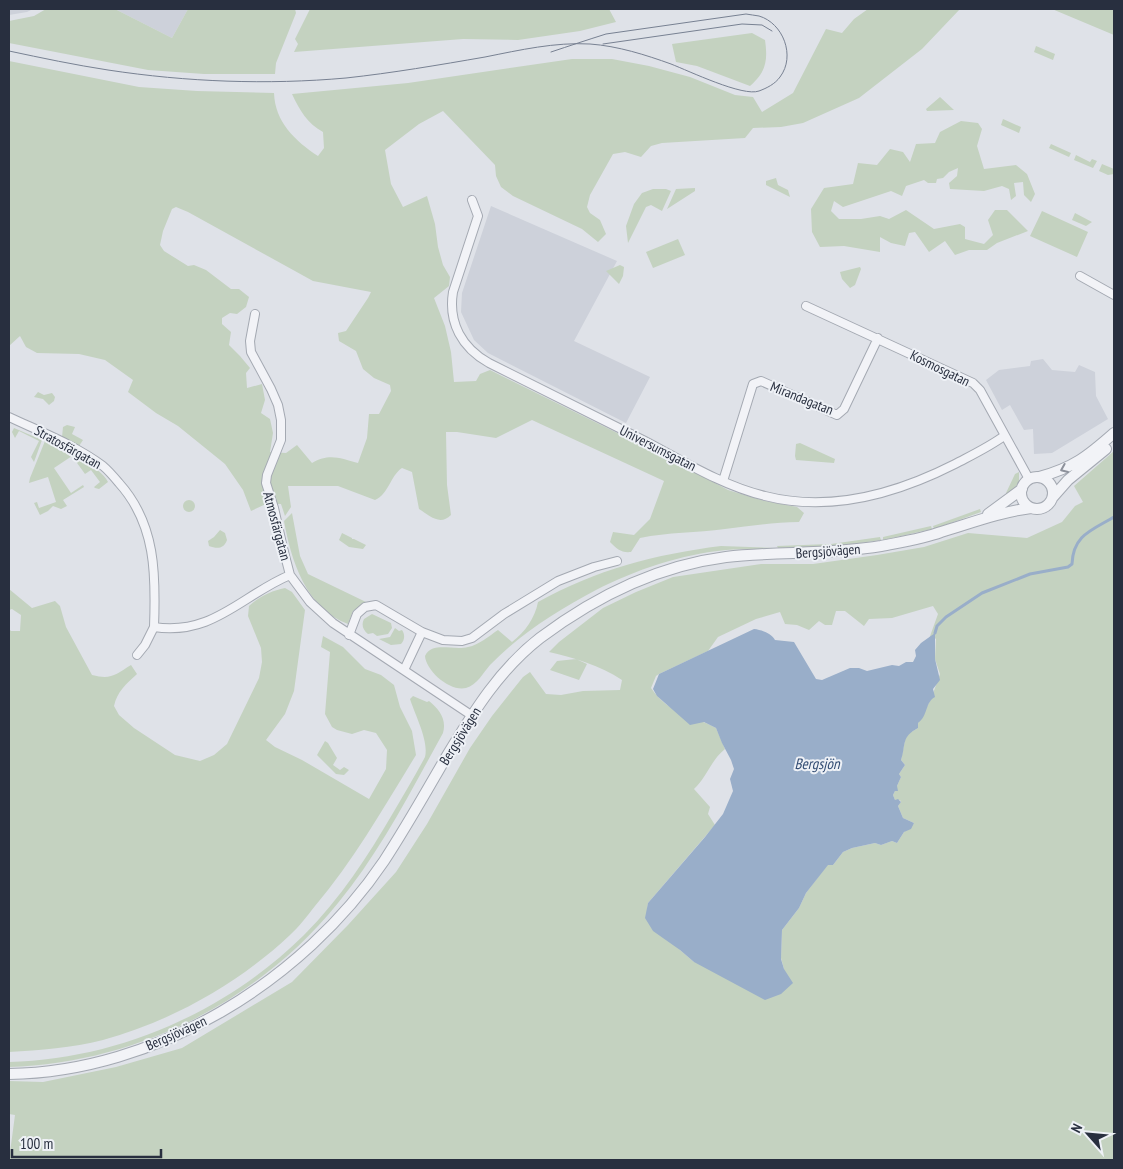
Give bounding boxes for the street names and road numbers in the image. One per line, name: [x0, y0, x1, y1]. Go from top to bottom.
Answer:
street label: Kosmosgatan: [907, 346, 973, 390]
street label: Mirandagatan: [768, 377, 836, 419]
street label: Stratosfärgatan: [31, 421, 105, 473]
street label: Universumsgatan: [617, 421, 699, 475]
street label: Atmosfärgatan: [259, 490, 295, 562]
street label: Bergsjövägen: [795, 540, 861, 562]
street label: Bergsjövägen: [435, 704, 485, 768]
street label: Bergsjövägen: [143, 1012, 209, 1054]

